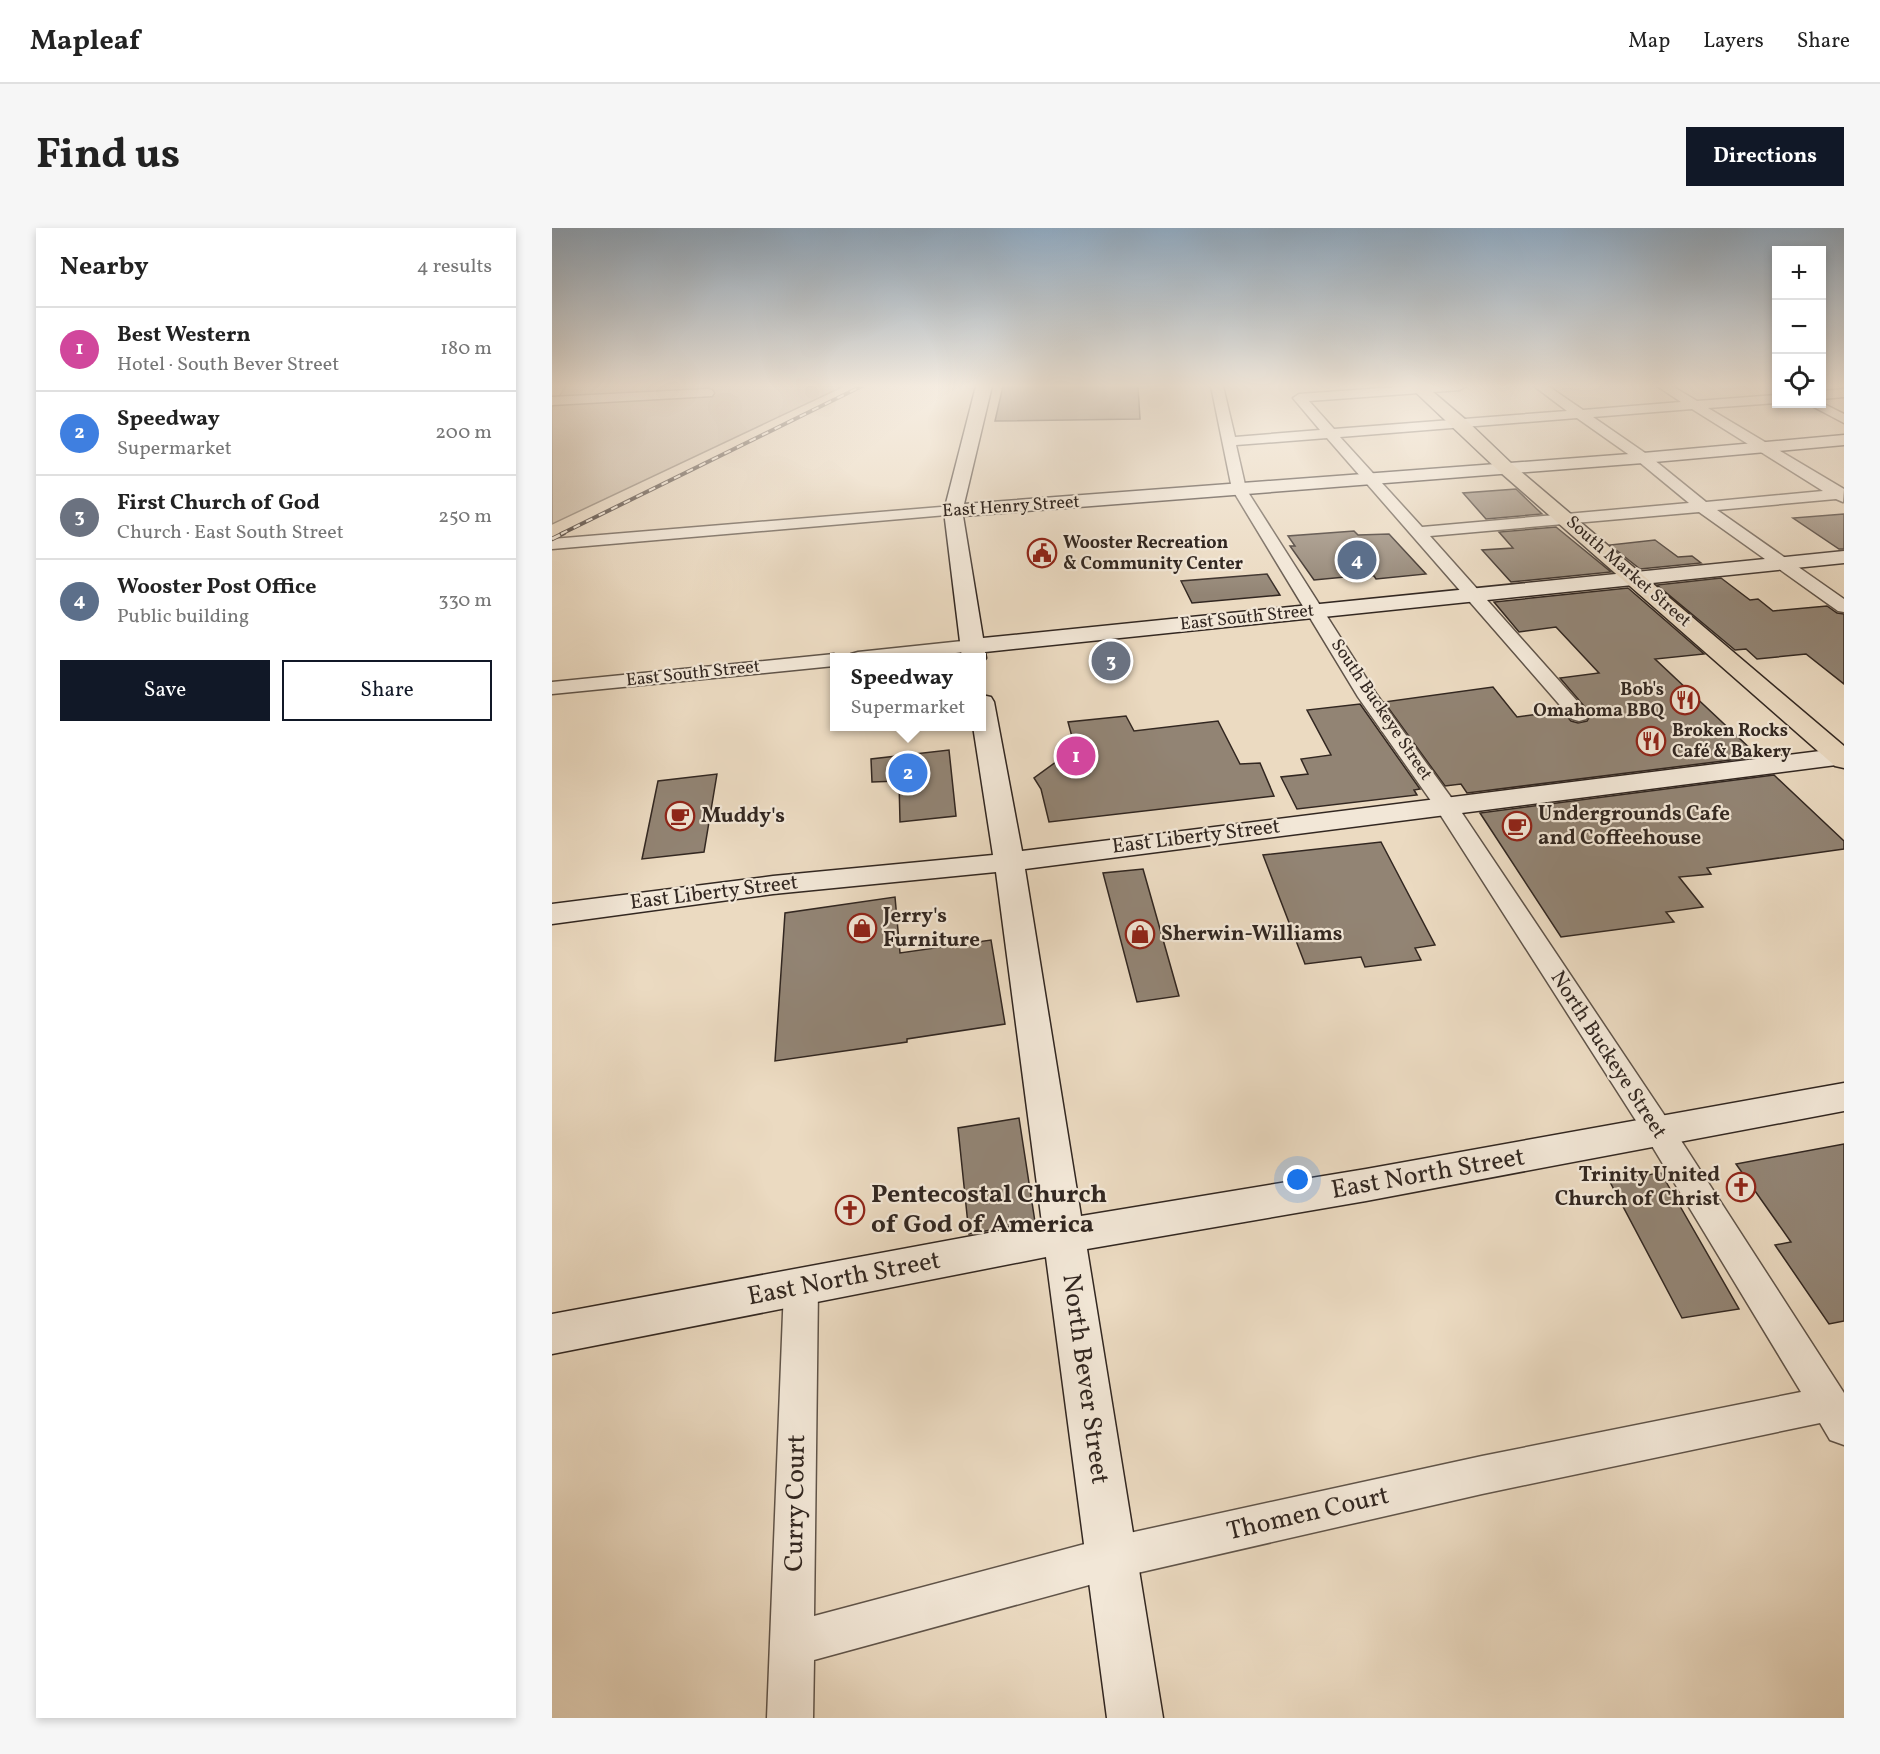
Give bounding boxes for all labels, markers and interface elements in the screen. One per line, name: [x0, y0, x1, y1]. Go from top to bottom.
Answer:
text: Mapleaf: [30, 22, 140, 61]
text: Map: [1628, 27, 1670, 56]
text: Layers: [1703, 27, 1764, 56]
text: Share: [1797, 27, 1850, 56]
text: Find us: [36, 127, 180, 186]
button: Directions: [1686, 127, 1844, 186]
map controls: [1772, 246, 1826, 408]
button: +: [1772, 246, 1826, 300]
text: Nearby: [60, 249, 149, 285]
text: 4 results: [417, 253, 492, 281]
button: −: [1772, 300, 1826, 354]
text: Best Western: [117, 320, 251, 351]
text: 1: [75, 335, 84, 363]
text: 180 m: [440, 335, 492, 363]
text: Hotel · South Bever Street: [117, 351, 339, 379]
button: locate: [1772, 354, 1826, 408]
text: Speedway: [117, 404, 220, 435]
text: 2: [74, 419, 85, 447]
text: 200 m: [435, 419, 492, 447]
text: Supermarket: [117, 435, 232, 463]
text: First Church of God: [117, 488, 320, 519]
street label: East Henry Street: [941, 490, 1081, 524]
text: 3: [74, 503, 85, 531]
text: 250 m: [438, 503, 492, 531]
street label: South Market Street: [1560, 510, 1696, 634]
text: Church · East South Street: [117, 519, 344, 547]
place label: Wooster Recreation & Community Center: [1063, 531, 1244, 577]
public building icon: Wooster Recreation & Community Center: [1026, 537, 1058, 569]
pin: 4: [1338, 538, 1376, 582]
text: Wooster Post Office: [117, 572, 316, 603]
text: 4: [73, 587, 86, 615]
text: 330 m: [438, 587, 492, 615]
street label: East South Street: [1179, 599, 1315, 637]
text: Public building: [117, 603, 249, 631]
street label: South Buckeye Street: [1324, 634, 1438, 786]
pin: 3: [1092, 638, 1130, 684]
popup: [830, 653, 986, 731]
street label: East South Street: [625, 655, 761, 693]
button: Save: [60, 660, 270, 721]
button: Share: [282, 660, 492, 721]
text: Speedway: [851, 663, 953, 694]
place label: Bob's Omahoma BBQ: [1533, 678, 1665, 724]
restaurant icon: Bob's Omahoma BBQ: [1669, 684, 1701, 716]
text: Supermarket: [851, 694, 965, 722]
place label: Broken Rocks Café & Bakery: [1672, 719, 1791, 765]
restaurant icon: Broken Rocks Café & Bakery: [1635, 725, 1667, 757]
pin: 1: [1056, 734, 1096, 778]
pin: 2: [888, 750, 928, 796]
cafe icon: Muddy's: [664, 800, 696, 832]
place label: Undergrounds Cafe and Coffeehouse: [1538, 800, 1730, 853]
place label: Muddy's: [701, 802, 785, 831]
cafe icon: Undergrounds Cafe and Coffeehouse: [1501, 810, 1533, 842]
street label: East Liberty Street: [1110, 812, 1282, 862]
street label: East Liberty Street: [628, 868, 800, 918]
place label: Jerry's Furniture: [882, 902, 980, 955]
shop icon: Jerry's Furniture: [846, 912, 878, 944]
shop icon: Sherwin-Williams: [1124, 918, 1156, 950]
place label: Sherwin-Williams: [1161, 920, 1342, 949]
street label: North Buckeye Street: [1543, 965, 1673, 1145]
street label: East North Street: [1328, 1139, 1528, 1209]
place label: Trinity United Church of Christ: [1555, 1161, 1720, 1214]
your location: [1283, 1165, 1312, 1194]
church icon: Trinity United Church of Christ: [1725, 1171, 1757, 1203]
place label: Pentecostal Church of God of America: [871, 1177, 1107, 1243]
church icon: Pentecostal Church of God of America: [834, 1194, 866, 1226]
street label: East North Street: [744, 1243, 944, 1315]
street label: North Bever Street: [1052, 1271, 1118, 1487]
street label: Curry Court: [777, 1434, 815, 1572]
street label: Thomen Court: [1223, 1478, 1393, 1550]

